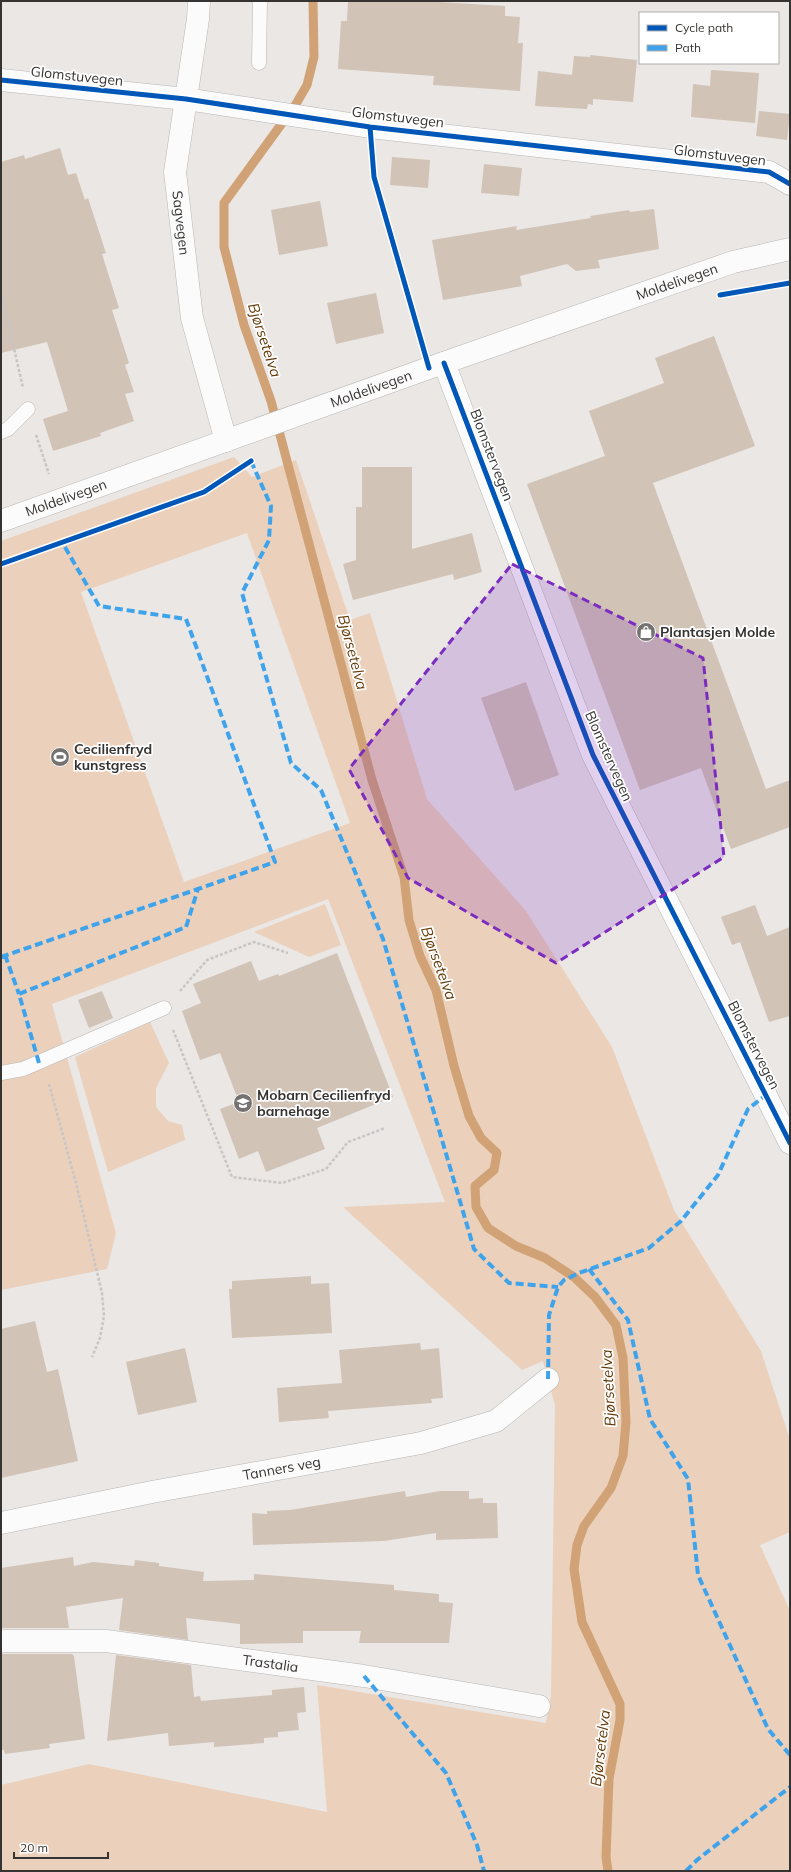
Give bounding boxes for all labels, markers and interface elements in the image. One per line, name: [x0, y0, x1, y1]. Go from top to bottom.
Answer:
legend: [639, 12, 779, 64]
text: Cycle path: [675, 20, 733, 35]
text: Path: [675, 40, 701, 55]
street label: Glomstuvegen: [30, 62, 124, 90]
street label: Glomstuvegen: [351, 102, 445, 132]
street label: Glomstuvegen: [673, 140, 767, 170]
street label: Sagvegen: [168, 190, 194, 256]
street label: Moldelivegen: [634, 259, 720, 304]
water label: Bjørsetelva: [244, 300, 286, 380]
street label: Moldelivegen: [328, 366, 414, 412]
street label: Blomstervegen: [466, 406, 518, 504]
street label: Moldelivegen: [23, 475, 109, 521]
water label: Bjørsetelva: [334, 612, 372, 692]
shop icon: Plantasjen Molde: [635, 621, 657, 643]
place label: Plantasjen Molde: [660, 623, 776, 641]
street label: Blomstervegen: [581, 708, 637, 804]
place label: Cecilienfryd kunstgress: [74, 740, 152, 774]
sports icon: Cecilienfryd kunstgress: [49, 746, 71, 768]
water label: Bjørsetelva: [417, 924, 461, 1002]
street label: Blomstervegen: [724, 998, 784, 1092]
place label: Mobarn Cecilienfryd barnehage: [257, 1086, 391, 1120]
school or university icon: Mobarn Cecilienfryd barnehage: [232, 1092, 254, 1114]
water label: Bjørsetelva: [596, 1349, 620, 1427]
street label: Tanners veg: [241, 1452, 322, 1484]
street label: Trastalia: [241, 1651, 299, 1676]
water label: Bjørsetelva: [586, 1709, 614, 1787]
scale bar: [14, 1834, 108, 1860]
text: 20 m: [20, 1840, 48, 1855]

